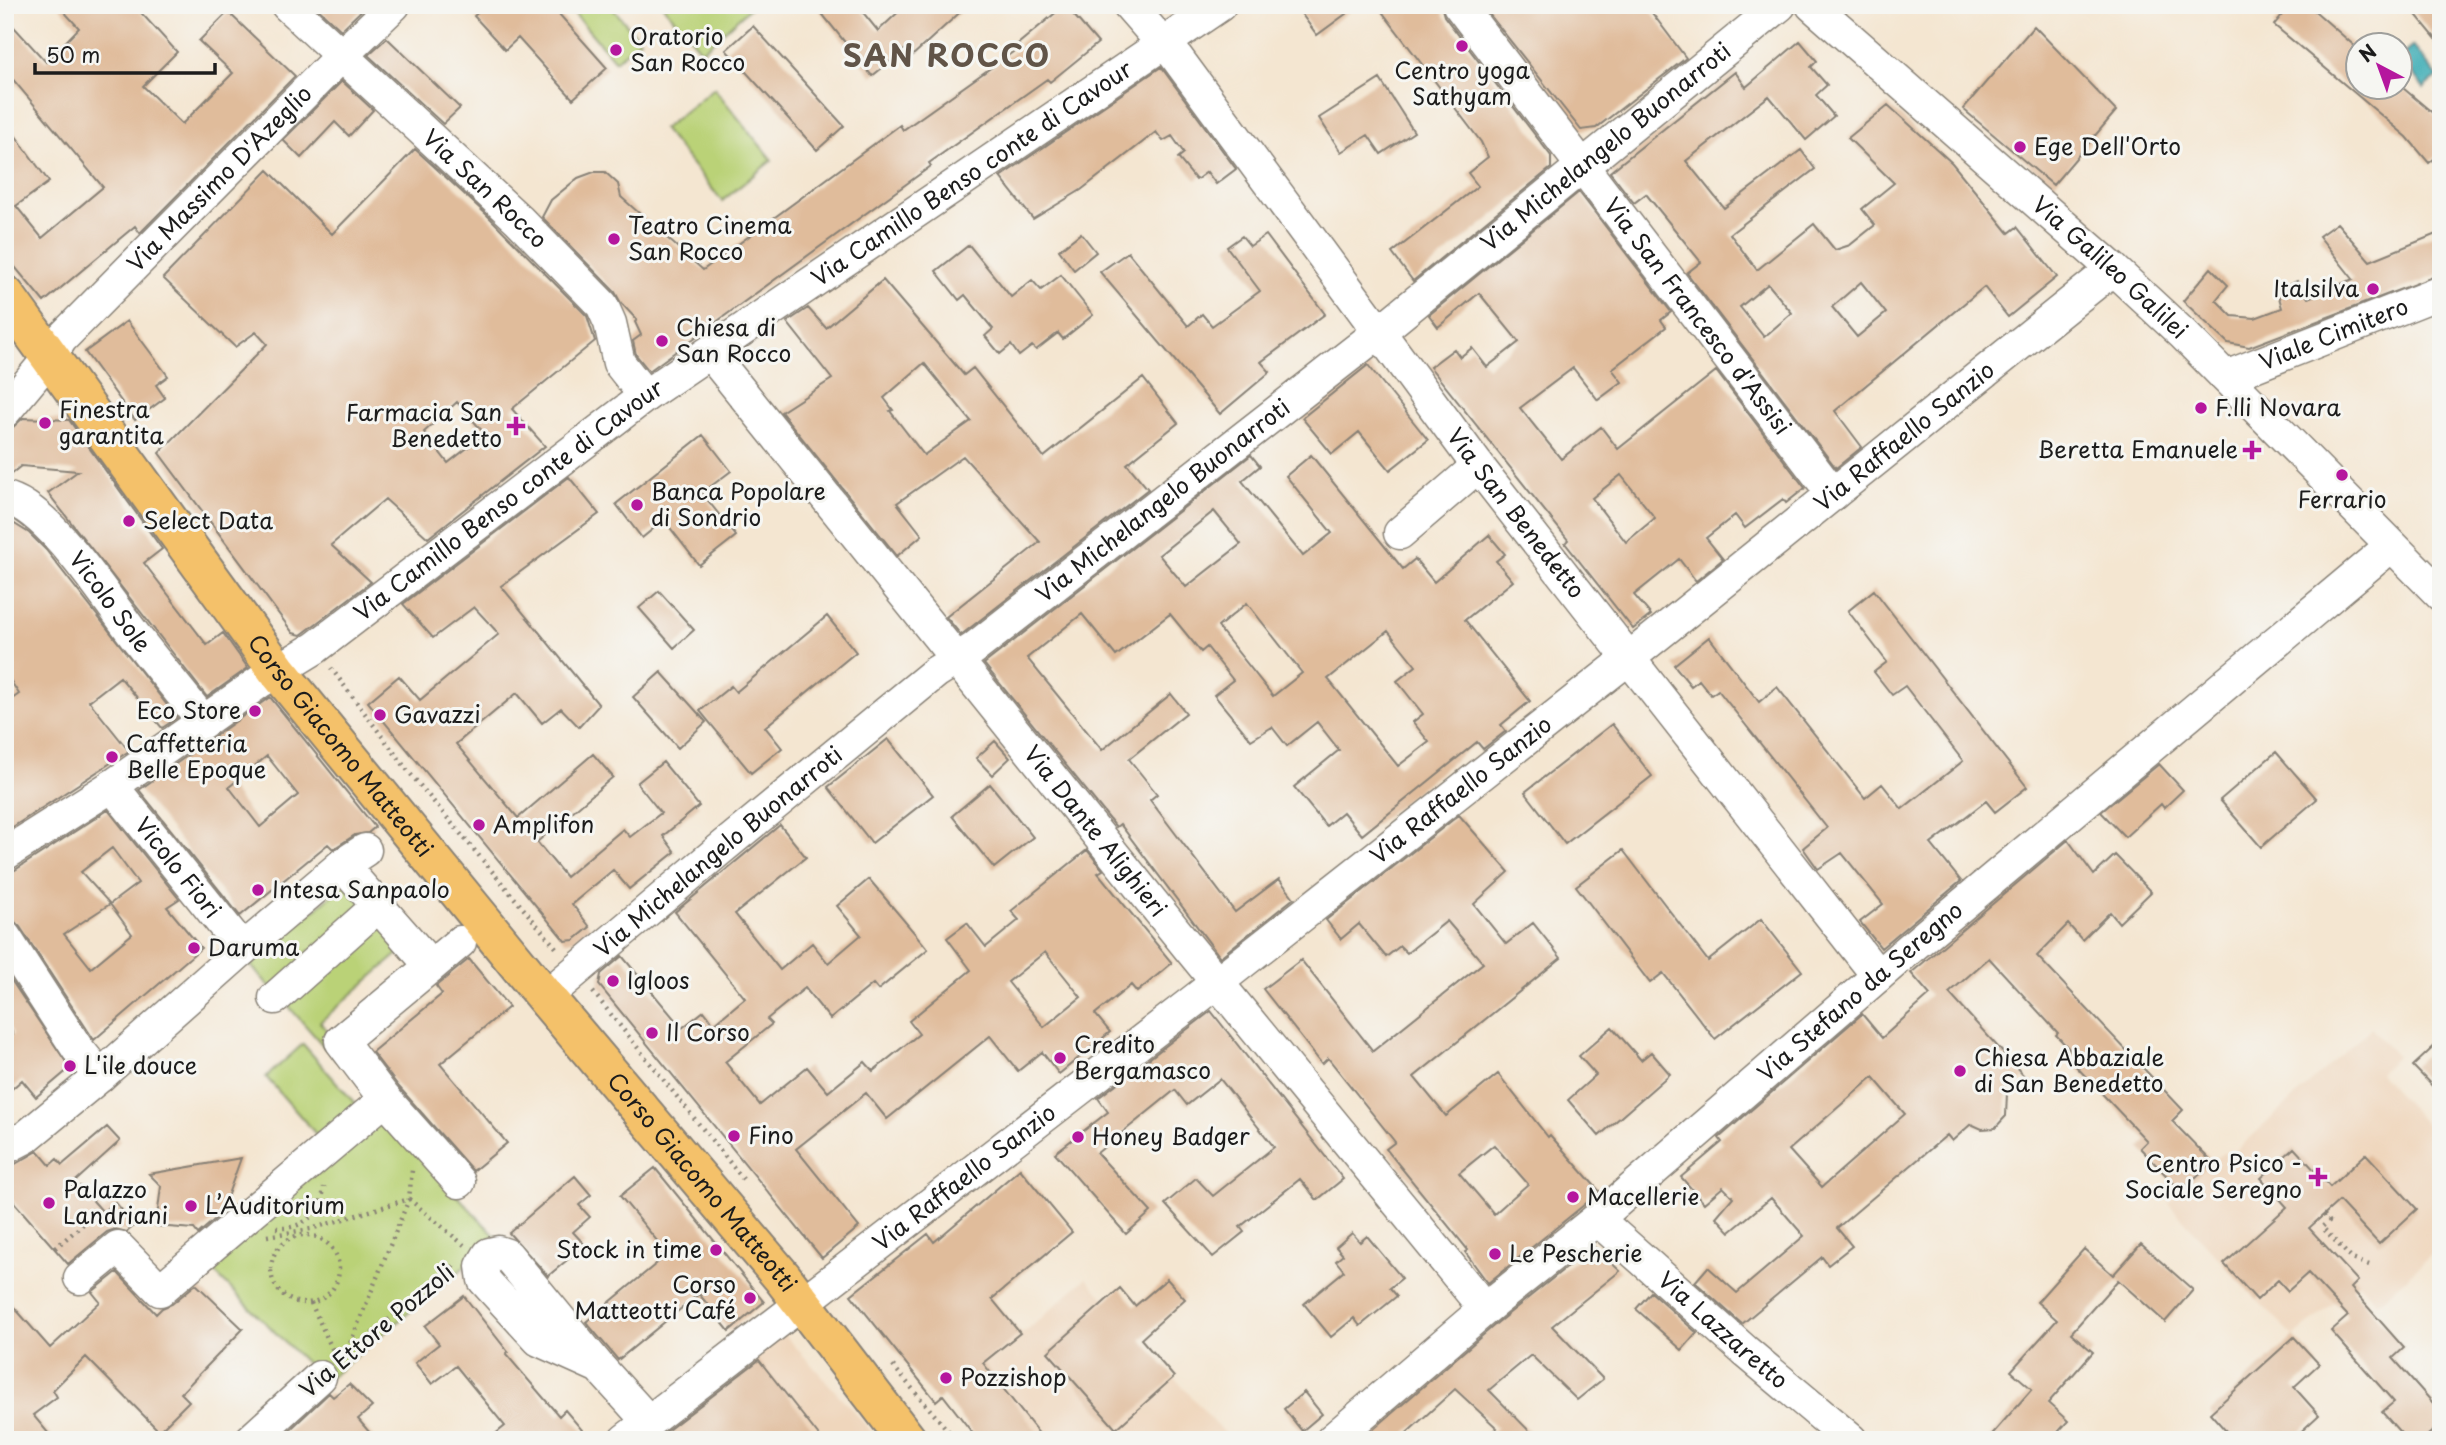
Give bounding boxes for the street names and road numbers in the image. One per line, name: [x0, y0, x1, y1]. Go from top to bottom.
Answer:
street label: Via Michelangelo Buonarroti: [1472, 33, 1738, 259]
street label: Via Camillo Benso conte di Cavour: [804, 51, 1139, 294]
street label: Via Massimo D'Azeglio: [118, 76, 319, 279]
street label: Via San Rocco: [415, 120, 556, 256]
street label: Via Galileo Galilei: [2025, 187, 2197, 346]
street label: Via San Francesco d'Assisi: [1596, 189, 1801, 442]
street label: Viale Cimitero: [2254, 288, 2413, 378]
street label: Via Raffaello Sanzio: [1806, 352, 2001, 519]
street label: Via Camillo Benso conte di Cavour: [346, 369, 670, 629]
street label: Via Michelangelo Buonarroti: [1027, 389, 1297, 610]
street label: Via San Benedetto: [1439, 420, 1594, 605]
street label: Vicolo Sole: [61, 542, 161, 659]
street label: Corso Giacomo Matteotti: [240, 626, 443, 864]
street label: Via Raffaello Sanzio: [1362, 706, 1559, 872]
street label: Via Michelangelo Buonarroti: [585, 737, 849, 965]
street label: Via Dante Alighieri: [1016, 737, 1176, 924]
street label: Vicolo Fiori: [127, 809, 231, 925]
street label: Via Stefano da Seregno: [1749, 892, 1970, 1089]
street label: Corso Giacomo Matteotti: [600, 1064, 806, 1299]
street label: Via Raffaello Sanzio: [865, 1095, 1063, 1259]
street label: Via Ettore Pozzoli: [291, 1254, 461, 1405]
street label: Via Lazzaretto: [1651, 1262, 1797, 1396]

